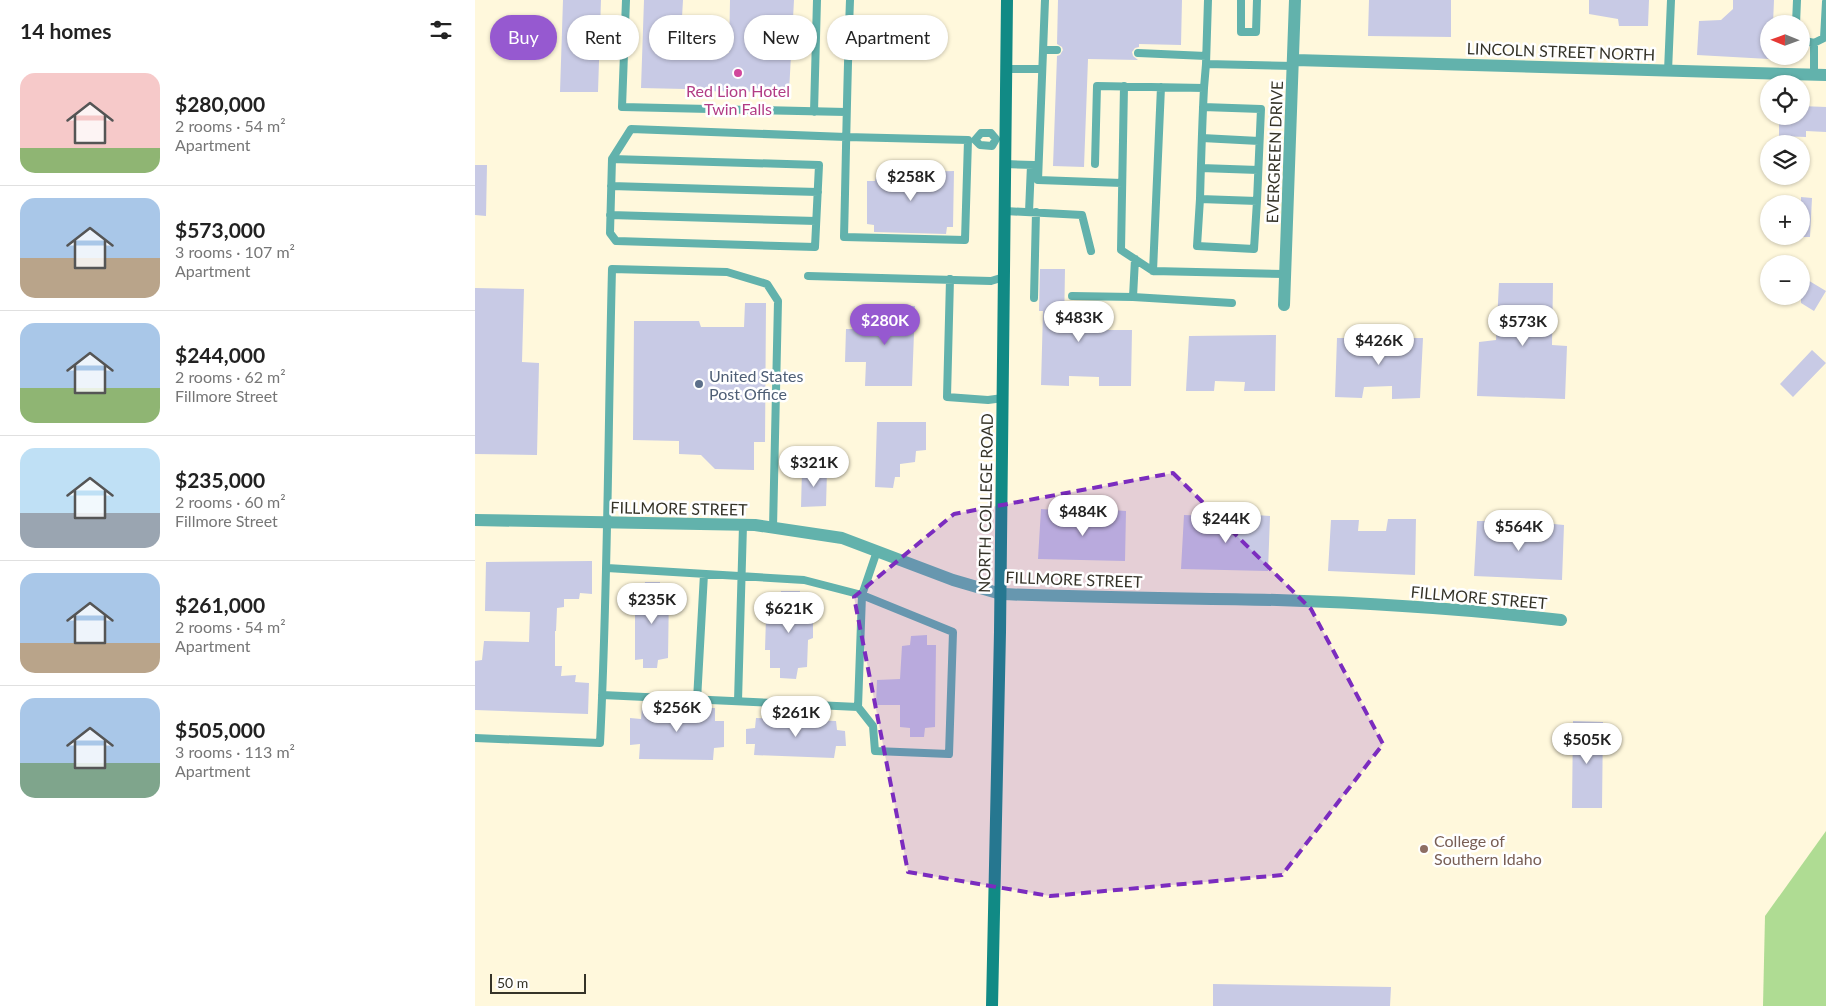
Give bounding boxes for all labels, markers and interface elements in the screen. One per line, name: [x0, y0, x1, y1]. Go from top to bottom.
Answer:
chip: Buy: [490, 15, 557, 60]
chip: Rent: [567, 15, 639, 60]
chip: Filters: [649, 15, 734, 60]
chip: New: [744, 15, 817, 60]
chip: Apartment: [827, 15, 948, 60]
north arrow: [1760, 15, 1810, 65]
map controls: [1760, 15, 1810, 305]
icon: filters: [427, 16, 455, 44]
text: 14 homes: [20, 18, 111, 43]
street label: LINCOLN STREET NORTH: [1466, 38, 1656, 64]
marker: Red Lion Hotel Twin Falls: [732, 67, 744, 79]
button: locate: [1760, 75, 1810, 125]
street label: EVERGREEN DRIVE: [1262, 80, 1286, 224]
place label: Red Lion Hotel Twin Falls: [686, 81, 790, 118]
text: $280,000: [175, 91, 265, 116]
icon: home: [60, 93, 120, 153]
text: 2 rooms · 54 m²: [175, 116, 286, 135]
text: Apartment: [175, 135, 250, 154]
button: layers: [1760, 135, 1810, 185]
pin: $258K: [876, 160, 946, 202]
text: $258K: [887, 166, 935, 185]
button: +: [1760, 195, 1810, 245]
text: $573,000: [175, 217, 265, 242]
icon: home: [60, 218, 120, 278]
text: 3 rooms · 107 m²: [175, 242, 295, 261]
button: −: [1760, 255, 1810, 305]
text: Apartment: [175, 261, 250, 280]
pin: $483K: [1044, 300, 1114, 343]
pin: $280K: [850, 304, 920, 346]
pin: $573K: [1488, 304, 1558, 347]
text: $483K: [1055, 307, 1103, 326]
text: $280K: [861, 310, 909, 329]
text: $573K: [1499, 311, 1547, 330]
pin: $426K: [1344, 324, 1414, 366]
text: $426K: [1355, 330, 1403, 349]
text: $244,000: [175, 342, 265, 367]
icon: home: [60, 343, 120, 403]
place label: United States Post Office: [709, 366, 804, 403]
text: 2 rooms · 62 m²: [175, 367, 286, 386]
marker: United States Post Office: [693, 378, 705, 390]
text: Fillmore Street: [175, 386, 278, 405]
street label: NORTH COLLEGE ROAD: [974, 413, 996, 593]
pin: $321K: [779, 446, 849, 488]
text: $321K: [790, 452, 838, 471]
text: $235,000: [175, 467, 265, 492]
icon: home: [60, 468, 120, 528]
text: 2 rooms · 60 m²: [175, 492, 286, 511]
pin: $484K: [1048, 494, 1118, 537]
street label: FILLMORE STREET: [610, 497, 748, 519]
text: $484K: [1059, 501, 1107, 520]
pin: $244K: [1191, 502, 1261, 544]
text: $244K: [1202, 508, 1250, 527]
pin: $564K: [1484, 510, 1554, 552]
text: Fillmore Street: [175, 511, 278, 530]
text: $564K: [1495, 516, 1543, 535]
street label: FILLMORE STREET: [1005, 567, 1143, 591]
pin: $235K: [617, 582, 687, 625]
street label: FILLMORE STREET: [1410, 582, 1549, 612]
text: $235K: [628, 589, 676, 608]
text: $261,000: [175, 592, 265, 617]
pin: $621K: [754, 592, 824, 634]
icon: home: [60, 593, 120, 653]
text: $621K: [765, 598, 813, 617]
text: 2 rooms · 54 m²: [175, 617, 286, 636]
text: Apartment: [175, 636, 250, 655]
pin: $256K: [642, 690, 712, 733]
pin: $261K: [761, 696, 831, 738]
text: $256K: [653, 697, 701, 716]
text: $261K: [772, 702, 820, 721]
text: $505,000: [175, 717, 265, 742]
icon: home: [60, 718, 120, 778]
pin: $505K: [1552, 722, 1622, 765]
text: $505K: [1563, 729, 1611, 748]
text: 3 rooms · 113 m²: [175, 742, 295, 761]
text: Apartment: [175, 761, 250, 780]
place label: College of Southern Idaho: [1434, 831, 1542, 868]
marker: College of Southern Idaho: [1418, 843, 1430, 855]
scale bar: [490, 971, 586, 994]
text: 50 m: [497, 974, 528, 991]

